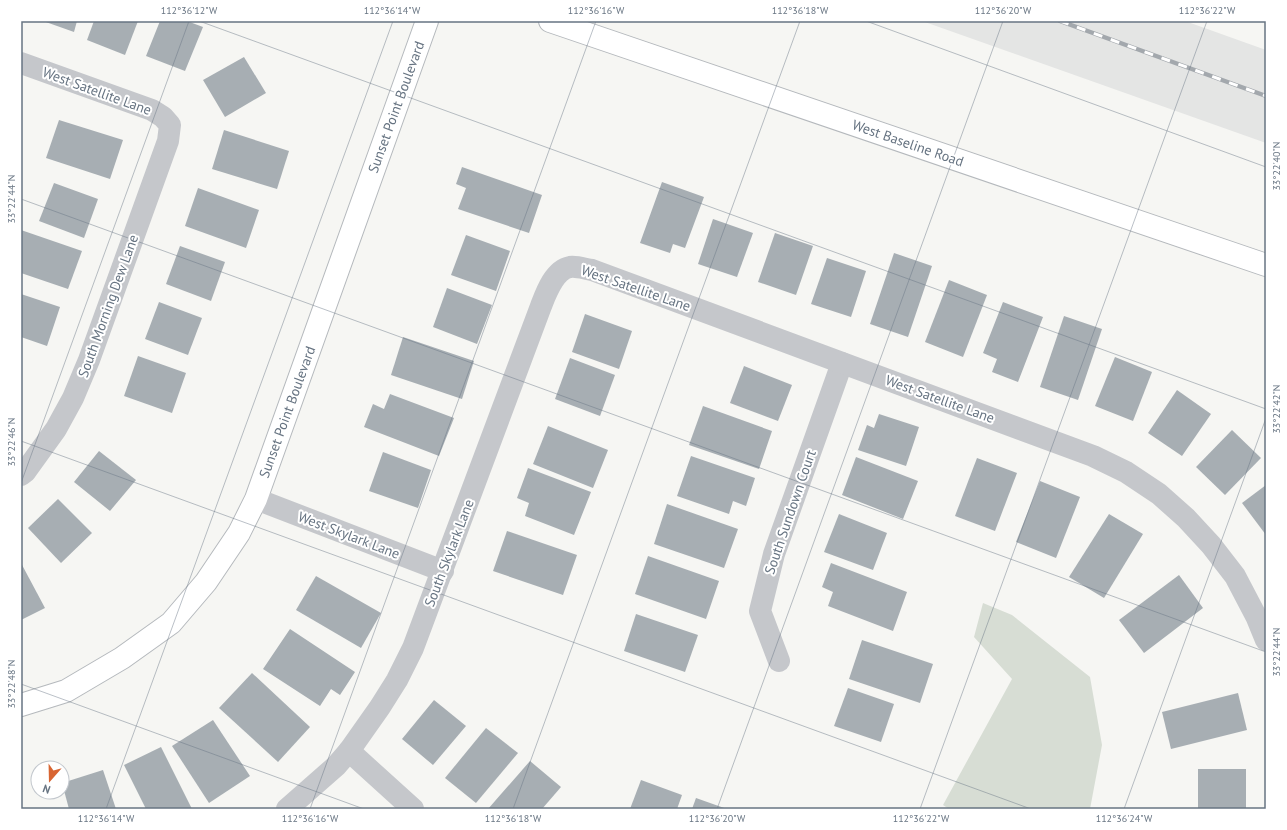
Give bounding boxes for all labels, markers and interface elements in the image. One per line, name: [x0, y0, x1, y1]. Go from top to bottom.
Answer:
text: 112°36'12"W: [161, 4, 218, 17]
text: 112°36'14"W: [364, 4, 421, 17]
text: 112°36'16"W: [568, 4, 625, 17]
text: 112°36'18"W: [772, 4, 829, 17]
text: 112°36'20"W: [975, 4, 1032, 17]
text: 112°36'22"W: [1179, 4, 1236, 17]
street label: Sunset Point Boulevard: [364, 39, 428, 175]
street label: West Satellite Lane: [40, 63, 154, 119]
street label: West Baseline Road: [850, 116, 966, 170]
text: 33°22'40"N: [1270, 141, 1283, 191]
text: 33°22'44"N: [5, 174, 18, 224]
street label: South Morning Dew Lane: [74, 232, 142, 380]
street label: West Satellite Lane: [579, 261, 693, 315]
street label: Sunset Point Boulevard: [255, 344, 319, 480]
street label: West Satellite Lane: [883, 371, 997, 427]
text: 33°22'42"N: [1270, 384, 1283, 434]
text: 33°22'46"N: [5, 417, 18, 467]
street label: South Sundown Court: [760, 447, 820, 577]
street label: South Skylark Lane: [420, 497, 478, 609]
street label: West Skylark Lane: [296, 507, 402, 563]
text: 33°22'44"N: [1270, 627, 1283, 677]
text: 33°22'48"N: [5, 659, 18, 709]
north arrow: [30, 760, 70, 800]
text: N: [41, 782, 52, 797]
text: 112°36'14"W: [78, 812, 135, 825]
text: 112°36'16"W: [282, 812, 339, 825]
text: 112°36'18"W: [485, 812, 542, 825]
text: 112°36'20"W: [689, 812, 746, 825]
text: 112°36'22"W: [893, 812, 950, 825]
text: 112°36'24"W: [1096, 812, 1153, 825]

